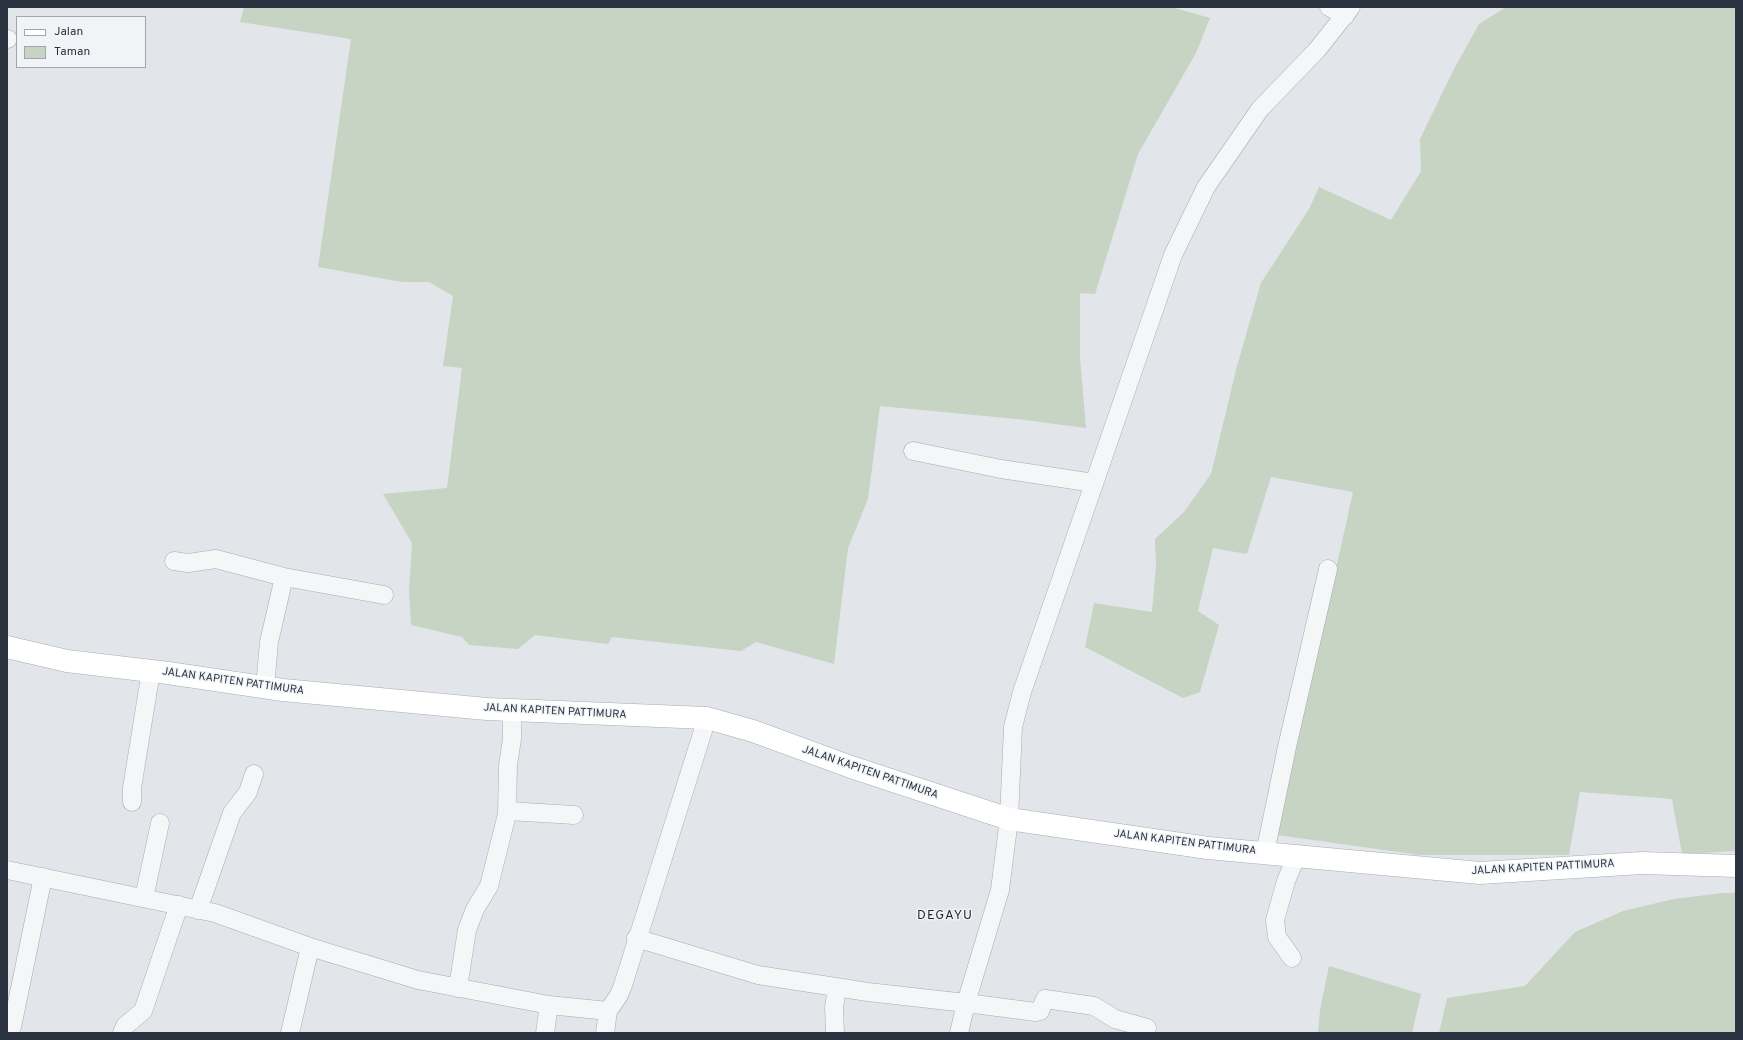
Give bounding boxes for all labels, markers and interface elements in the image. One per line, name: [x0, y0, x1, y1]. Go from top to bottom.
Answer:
legend: [16, 16, 146, 68]
text: Jalan: [54, 24, 83, 40]
text: Taman: [54, 44, 90, 60]
street label: JALAN KAPITEN PATTIMURA: [161, 665, 305, 699]
street label: JALAN KAPITEN PATTIMURA: [483, 702, 627, 722]
street label: JALAN KAPITEN PATTIMURA: [800, 743, 940, 803]
street label: JALAN KAPITEN PATTIMURA: [1113, 828, 1257, 858]
street label: JALAN KAPITEN PATTIMURA: [1471, 858, 1615, 878]
district label: DEGAYU: [917, 908, 973, 924]

